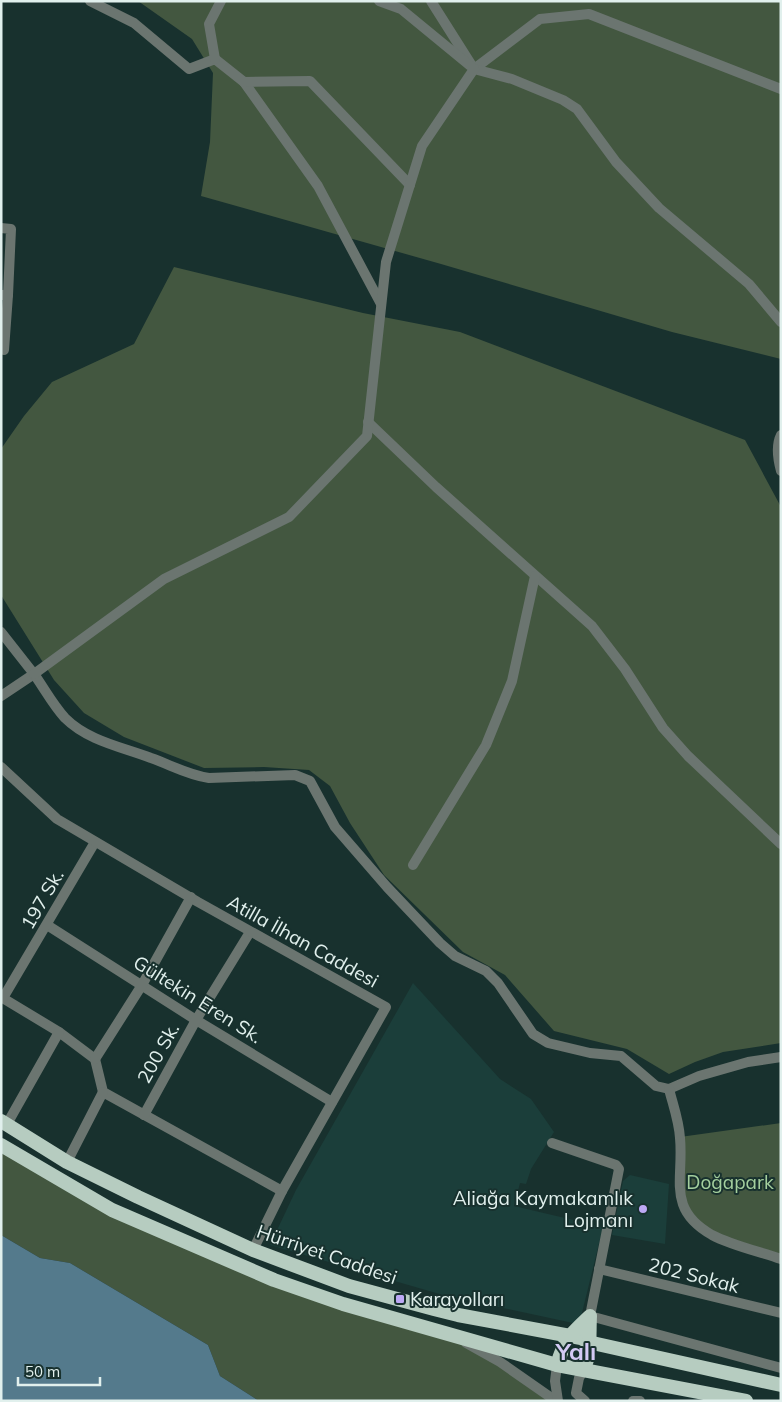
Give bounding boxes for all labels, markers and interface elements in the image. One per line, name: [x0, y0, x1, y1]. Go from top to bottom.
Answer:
street label: 197 Sk.: [15, 865, 69, 933]
street label: Atilla İlhan Caddesi: [223, 889, 383, 993]
street label: Gültekin Eren Sk.: [129, 950, 267, 1048]
street label: 200 Sk.: [132, 1019, 184, 1087]
park label: Doğapark: [686, 1170, 774, 1194]
place label: Aliağa Kaymakamlık Lojmanı: [453, 1186, 633, 1232]
marker: Aliağa Kaymakamlık Lojmanı: [637, 1203, 649, 1215]
street label: Hürriyet Caddesi: [254, 1219, 400, 1289]
street label: 202 Sokak: [646, 1252, 742, 1298]
place label: Karayolları: [410, 1287, 504, 1311]
marker: Karayolları: [394, 1293, 406, 1305]
district label: Yalı: [555, 1336, 596, 1366]
scale bar: [18, 1354, 100, 1386]
text: 50 m: [25, 1362, 60, 1381]

